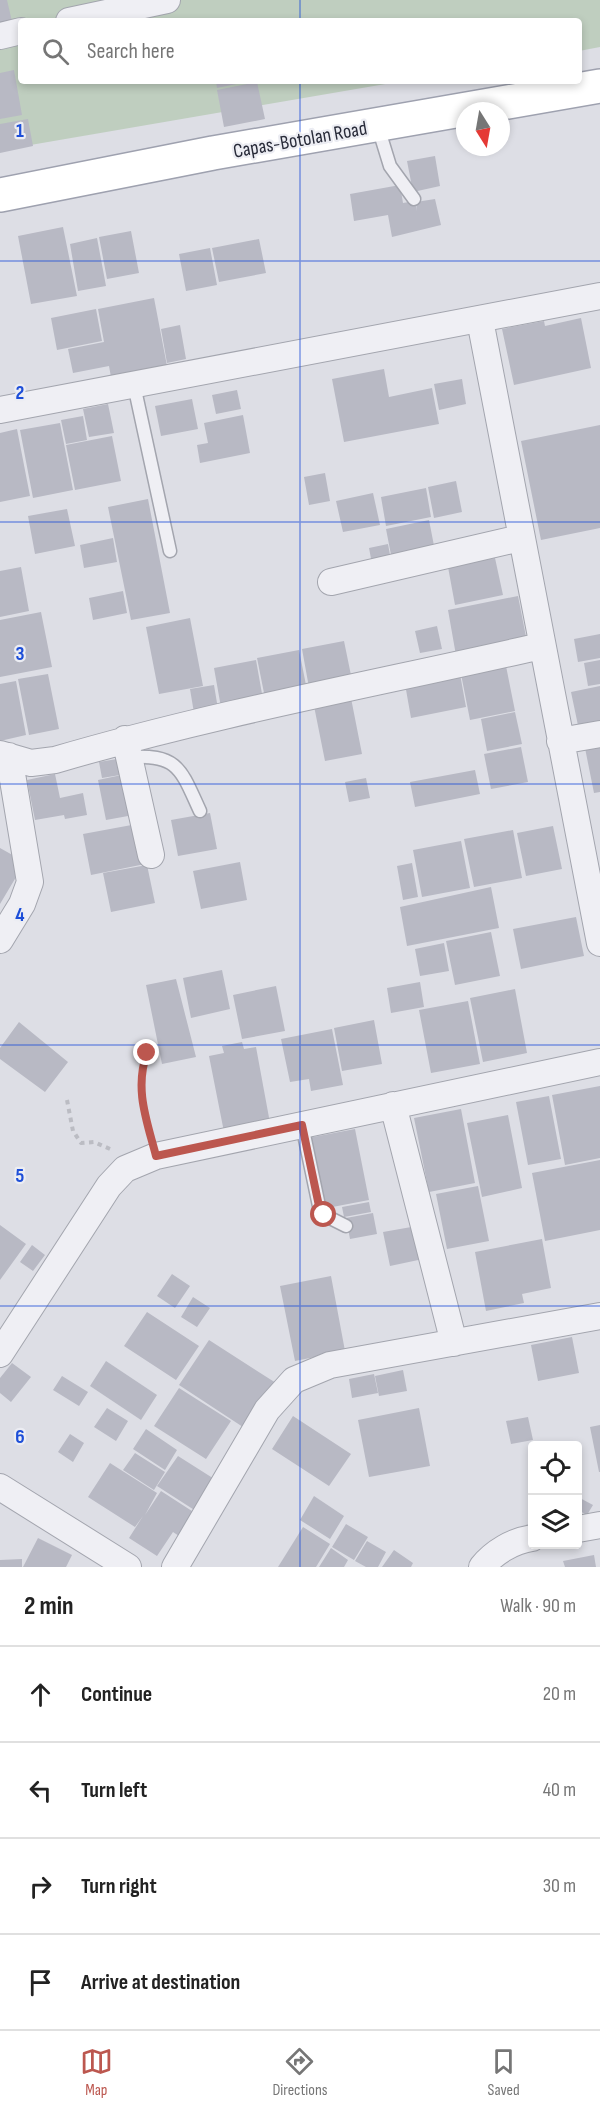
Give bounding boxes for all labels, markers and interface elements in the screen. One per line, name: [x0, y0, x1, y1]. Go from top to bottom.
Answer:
search box: [18, 18, 582, 84]
icon: search: [39, 35, 72, 68]
text: Search here: [87, 38, 174, 65]
north arrow: [456, 102, 510, 156]
street label: Capas-Botolan Road: [231, 116, 369, 164]
text: 1: [16, 119, 24, 143]
text: 2: [16, 381, 24, 405]
text: 3: [16, 642, 25, 666]
text: 4: [15, 903, 25, 927]
route end: [133, 1039, 159, 1065]
text: 5: [16, 1164, 25, 1188]
route start: [310, 1201, 336, 1227]
text: 6: [15, 1425, 25, 1449]
map controls: [528, 1441, 582, 1549]
button: locate: [528, 1441, 582, 1495]
button: layers: [528, 1495, 582, 1549]
text: 2 min: [24, 1591, 74, 1622]
text: Walk · 90 m: [500, 1594, 576, 1618]
icon: ahead: [24, 1678, 57, 1711]
text: Continue: [81, 1681, 152, 1708]
text: 20 m: [543, 1682, 576, 1706]
icon: left: [24, 1774, 57, 1807]
text: Turn left: [81, 1777, 147, 1804]
text: 40 m: [543, 1778, 576, 1802]
icon: right: [24, 1870, 57, 1903]
text: Turn right: [81, 1873, 157, 1900]
text: 30 m: [543, 1874, 576, 1898]
icon: arrive: [24, 1966, 57, 1999]
text: Arrive at destination: [81, 1969, 240, 1996]
tab: Map: [80, 2045, 113, 2100]
tab: Directions: [272, 2045, 328, 2100]
tab: Saved: [487, 2045, 520, 2100]

